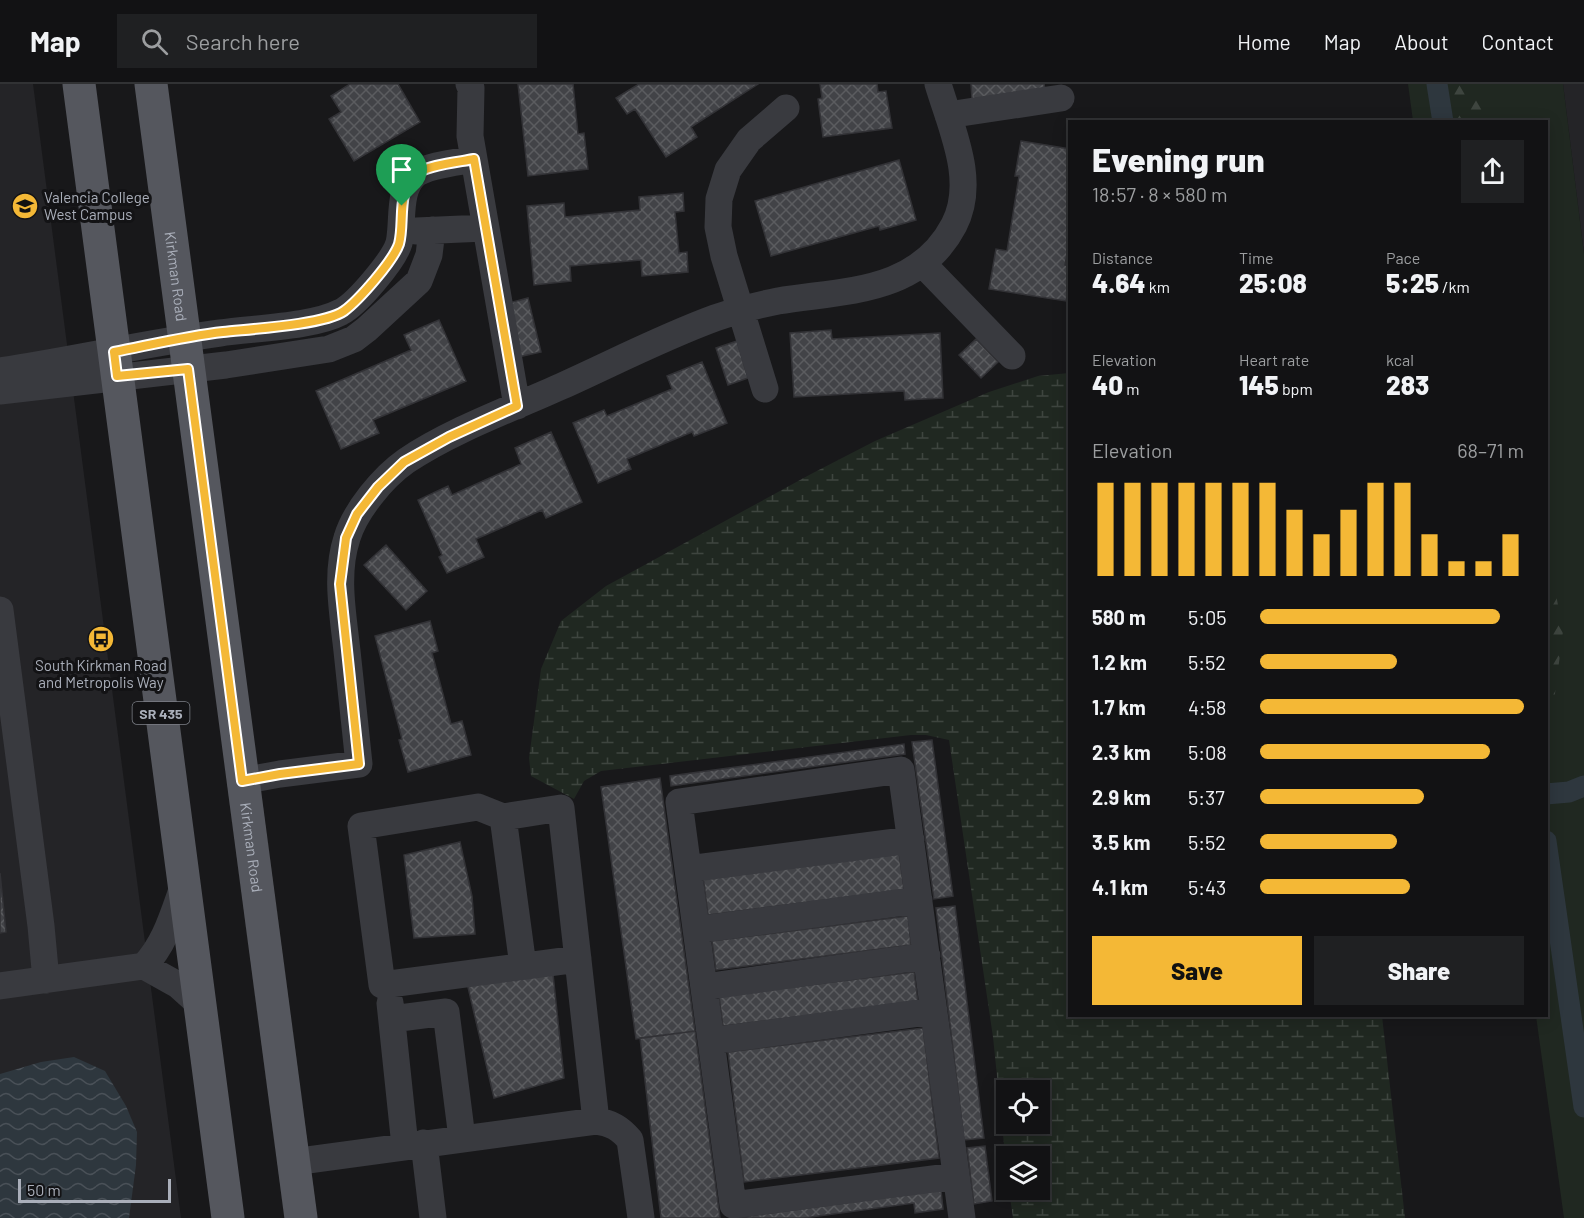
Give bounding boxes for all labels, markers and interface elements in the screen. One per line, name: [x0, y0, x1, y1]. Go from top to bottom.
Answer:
search box: [117, 14, 537, 68]
text: Map: [30, 24, 81, 58]
icon: search: [138, 25, 171, 58]
text: Search here: [186, 28, 300, 54]
text: Home: [1237, 29, 1291, 54]
text: Map: [1324, 29, 1361, 54]
text: About: [1394, 29, 1449, 54]
text: Contact: [1482, 29, 1554, 54]
text: Evening run: [1092, 139, 1265, 179]
button: share: [1461, 140, 1524, 203]
pin: [376, 144, 427, 206]
icon: arrive: [385, 153, 418, 186]
text: 18:57 · 8 × 580 m: [1092, 182, 1228, 206]
place label: Valencia College West Campus: [44, 188, 150, 223]
school or university icon: Valencia College West Campus: [10, 191, 40, 221]
street label: Kirkman Road: [162, 230, 191, 322]
text: Distance: [1092, 248, 1153, 267]
text: Time: [1239, 248, 1274, 267]
text: Pace: [1386, 248, 1420, 267]
text: 4.64: [1092, 267, 1146, 298]
text: 25:08: [1239, 267, 1307, 298]
text: 5:25: [1386, 267, 1439, 298]
text: km: [1146, 277, 1170, 296]
text: /km: [1439, 277, 1470, 296]
text: Elevation: [1092, 350, 1156, 369]
text: Heart rate: [1239, 350, 1309, 369]
text: kcal: [1386, 350, 1414, 369]
text: 40: [1092, 369, 1123, 400]
text: 145: [1239, 369, 1279, 400]
text: 283: [1386, 369, 1429, 400]
text: m: [1123, 379, 1140, 398]
text: bpm: [1279, 379, 1313, 398]
text: Elevation: [1092, 438, 1173, 462]
text: 68–71 m: [1457, 438, 1524, 462]
text: 580 m: [1092, 605, 1146, 629]
text: 5:05: [1188, 605, 1227, 629]
bus stop icon: South Kirkman Road and Metropolis Way: [86, 624, 116, 654]
text: 1.2 km: [1092, 650, 1147, 674]
text: 5:52: [1188, 650, 1226, 674]
place label: South Kirkman Road and Metropolis Way: [35, 656, 167, 691]
text: 1.7 km: [1092, 695, 1146, 719]
text: 4:58: [1188, 695, 1227, 719]
road number: SR 435: [132, 702, 190, 724]
text: 2.3 km: [1092, 740, 1151, 764]
text: 5:08: [1188, 740, 1227, 764]
text: 2.9 km: [1092, 785, 1151, 809]
text: 5:37: [1188, 785, 1225, 809]
street label: Kirkman Road: [237, 801, 267, 893]
text: 3.5 km: [1092, 830, 1150, 854]
text: 5:52: [1188, 830, 1226, 854]
text: 4.1 km: [1092, 875, 1148, 899]
text: 5:43: [1188, 875, 1226, 899]
button: Save: [1092, 936, 1302, 1005]
button: Share: [1314, 936, 1524, 1005]
map controls: [996, 1080, 1050, 1200]
button: locate: [996, 1080, 1050, 1134]
button: layers: [996, 1146, 1050, 1200]
scale bar: [18, 1176, 171, 1204]
text: 50 m: [27, 1180, 61, 1199]

